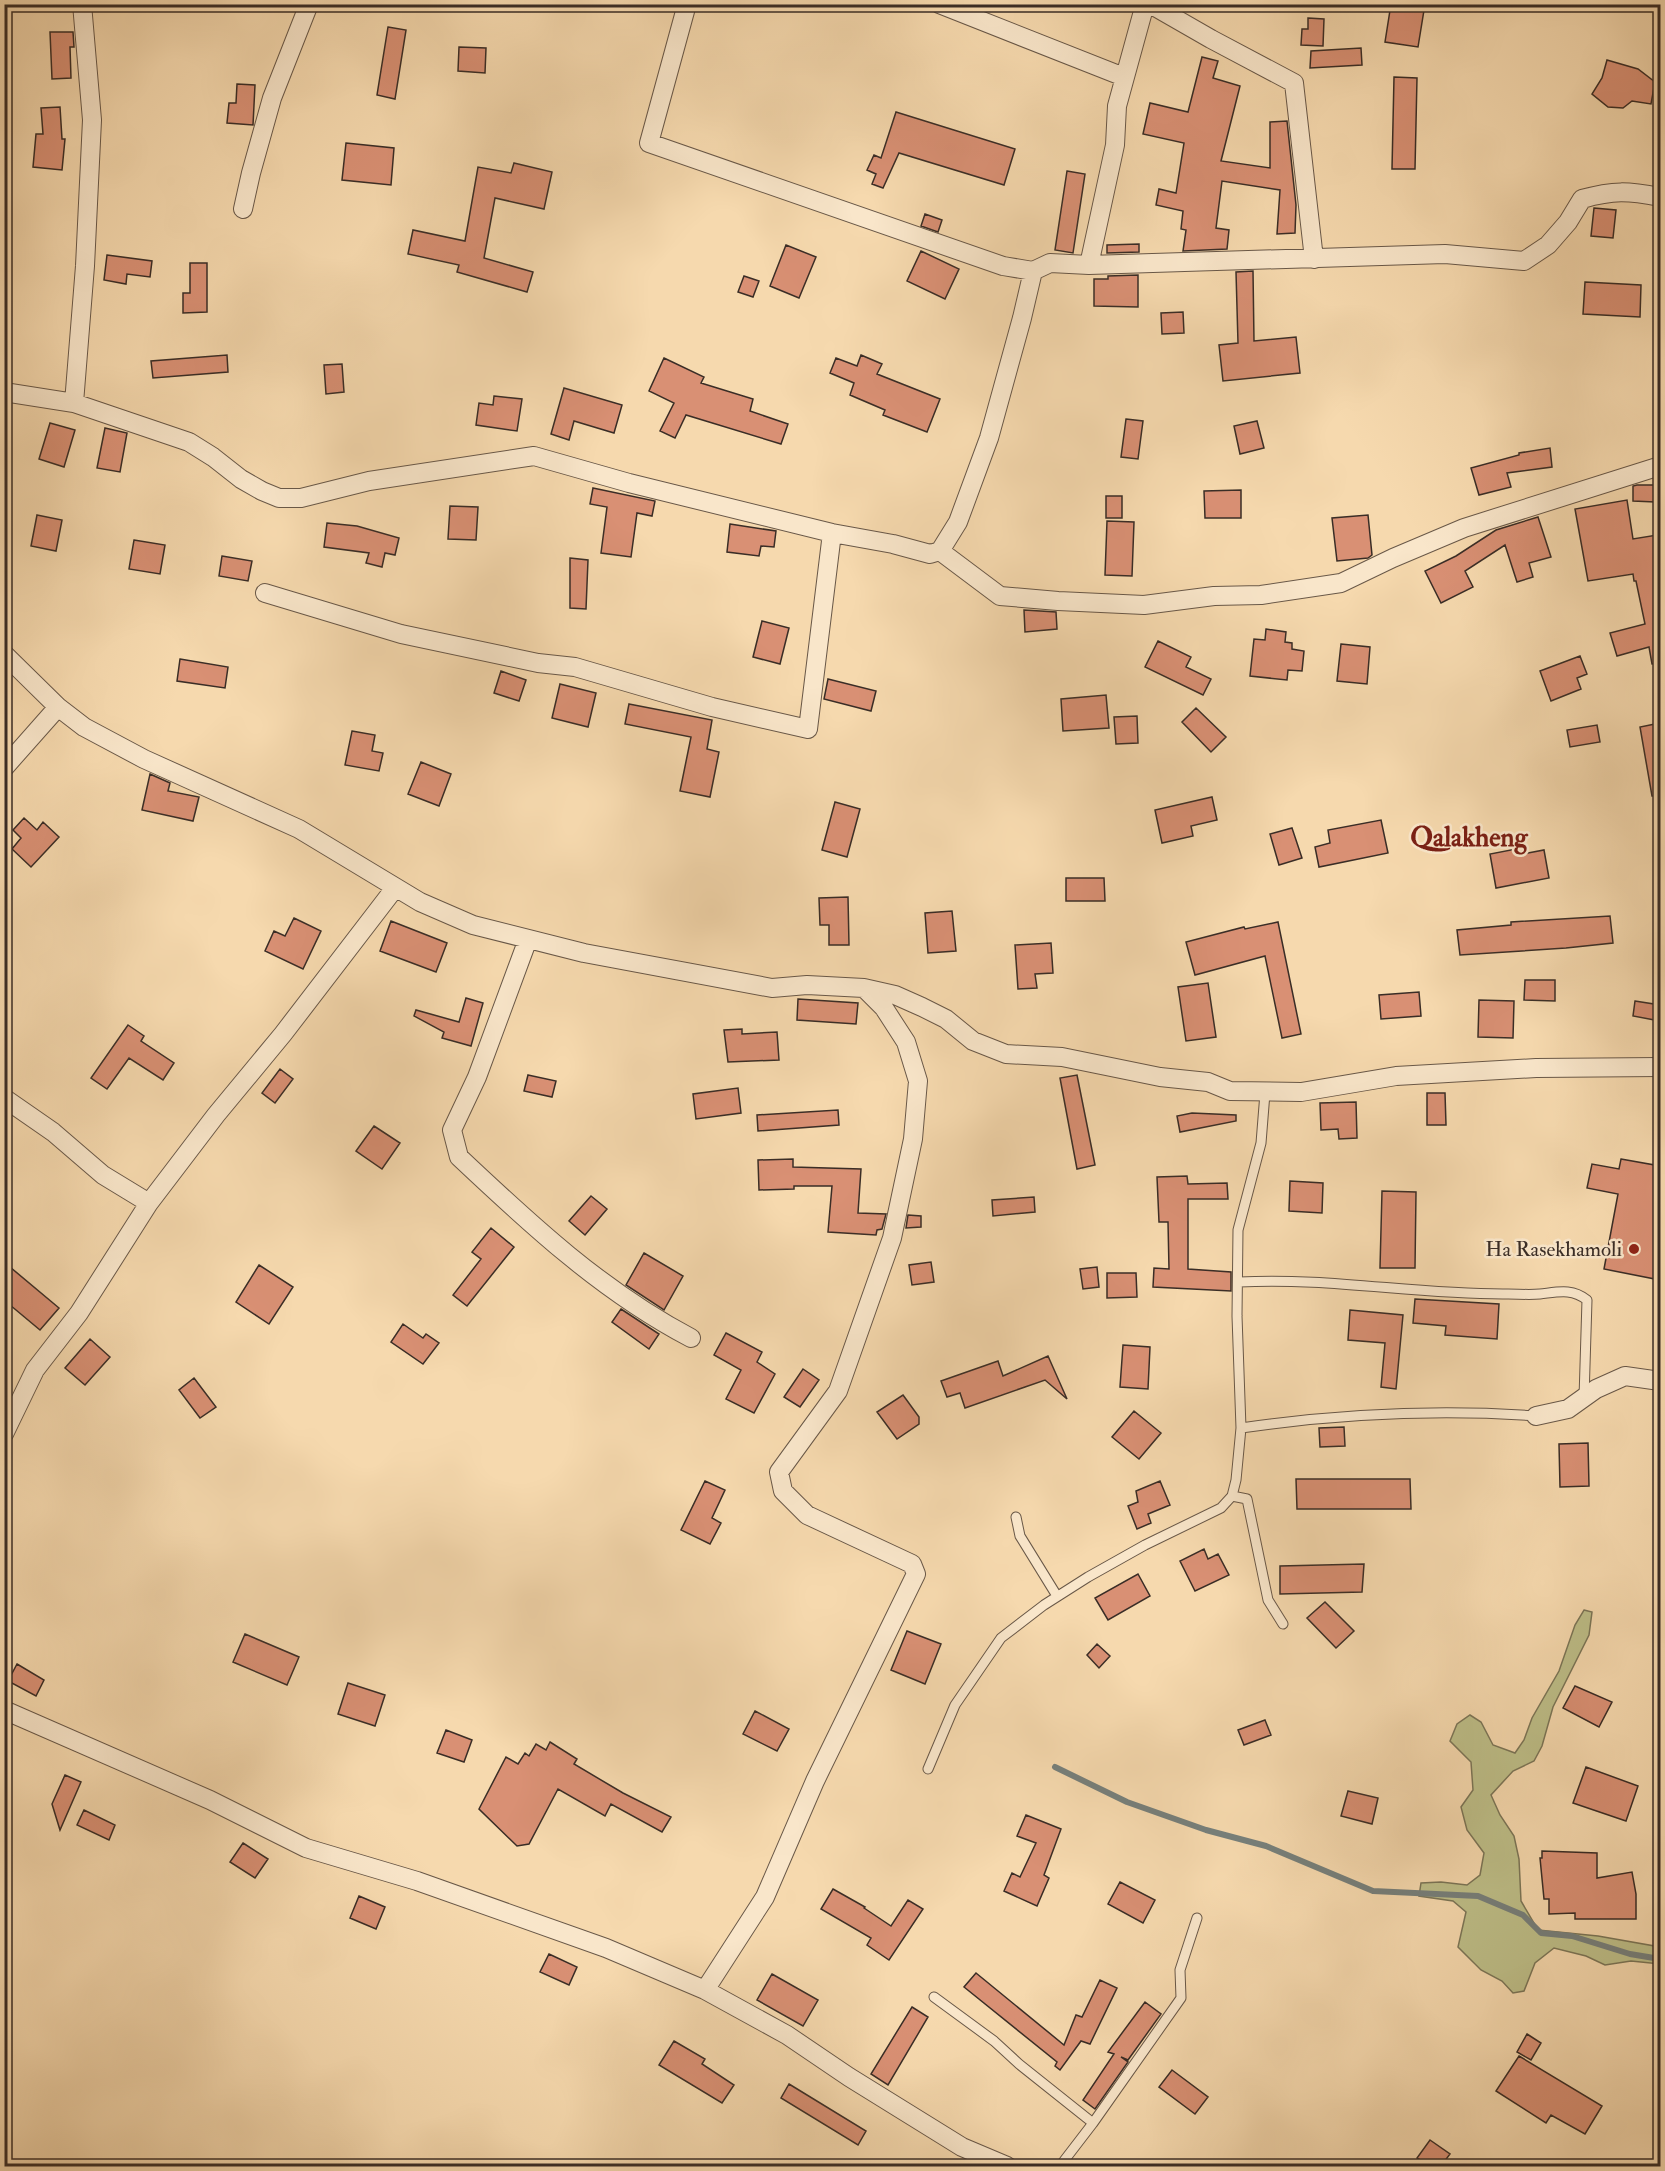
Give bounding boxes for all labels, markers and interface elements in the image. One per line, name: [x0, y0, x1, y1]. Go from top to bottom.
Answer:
district label: Qalakheng: [1410, 821, 1529, 855]
place label: Ha Rasekhamoli: [1485, 1236, 1622, 1263]
marker: Ha Rasekhamoli: [1627, 1242, 1641, 1256]

